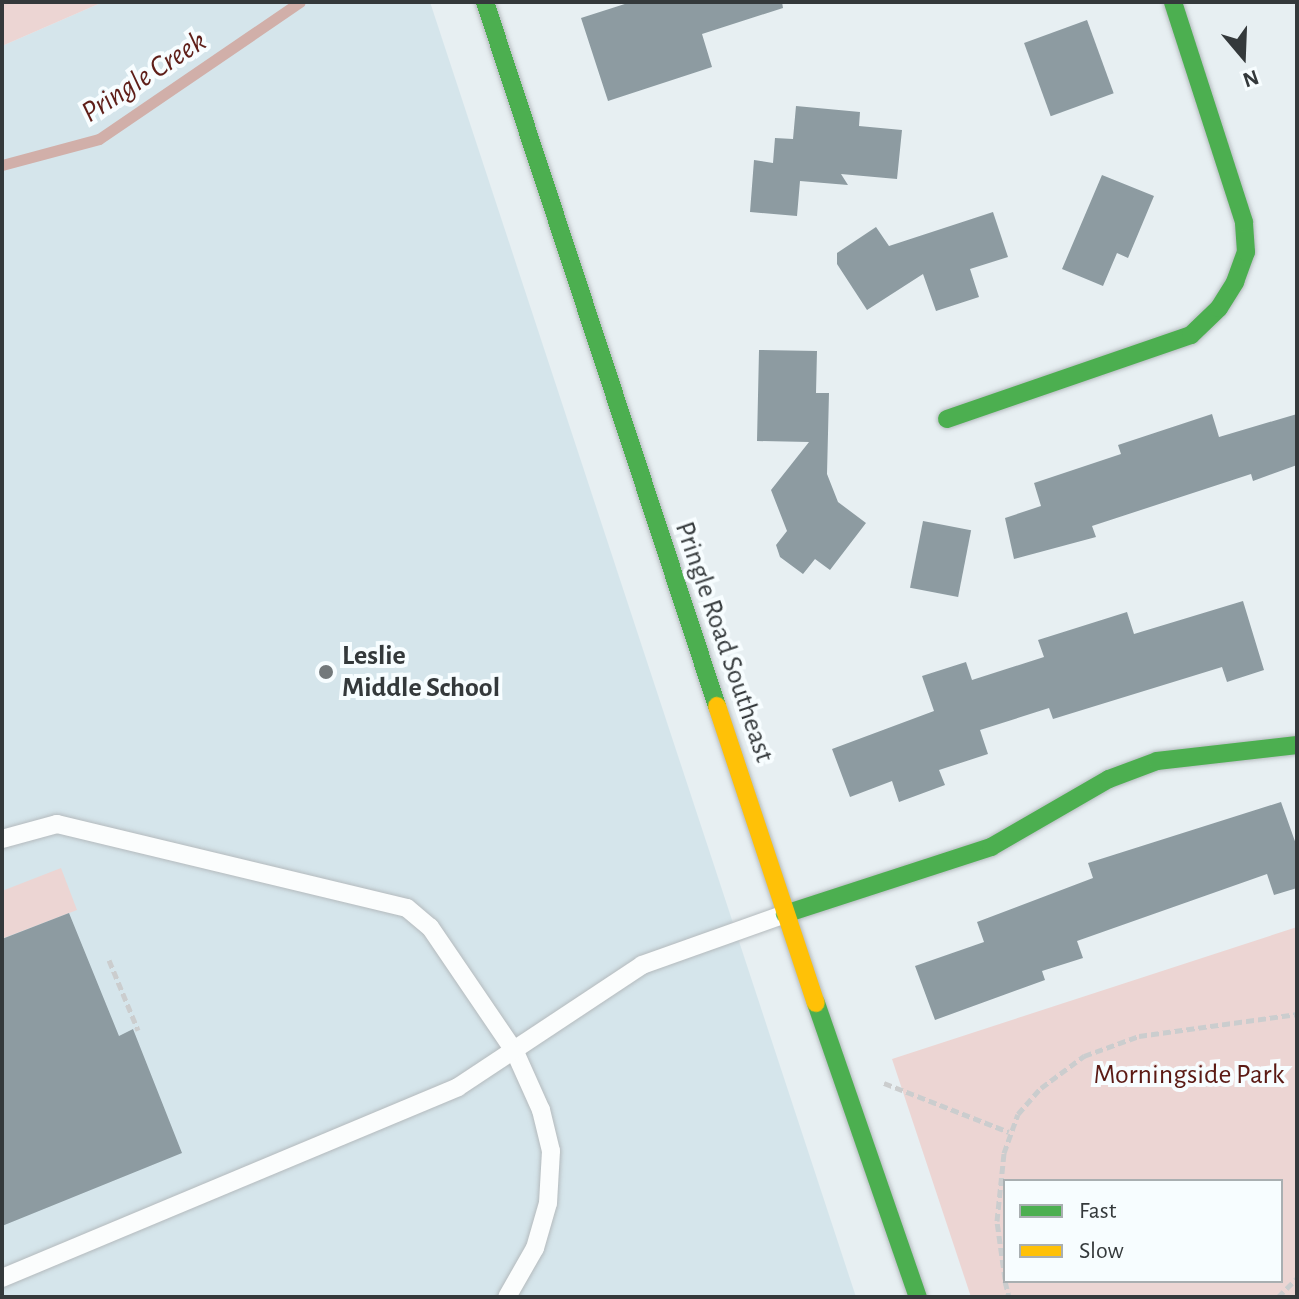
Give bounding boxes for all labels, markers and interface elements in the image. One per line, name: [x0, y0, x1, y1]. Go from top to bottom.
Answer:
north arrow: [1203, 16, 1283, 96]
water label: Pringle Creek: [75, 23, 213, 131]
text: N: [1240, 66, 1262, 92]
street label: Pringle Road Southeast: [667, 517, 781, 767]
place label: Leslie Middle School: [342, 639, 500, 705]
marker: Leslie Middle School: [317, 663, 335, 681]
park label: Morningside Park: [1094, 1058, 1284, 1092]
legend: [1003, 1179, 1283, 1283]
text: Fast: [1079, 1199, 1116, 1223]
text: Slow: [1079, 1239, 1124, 1263]

